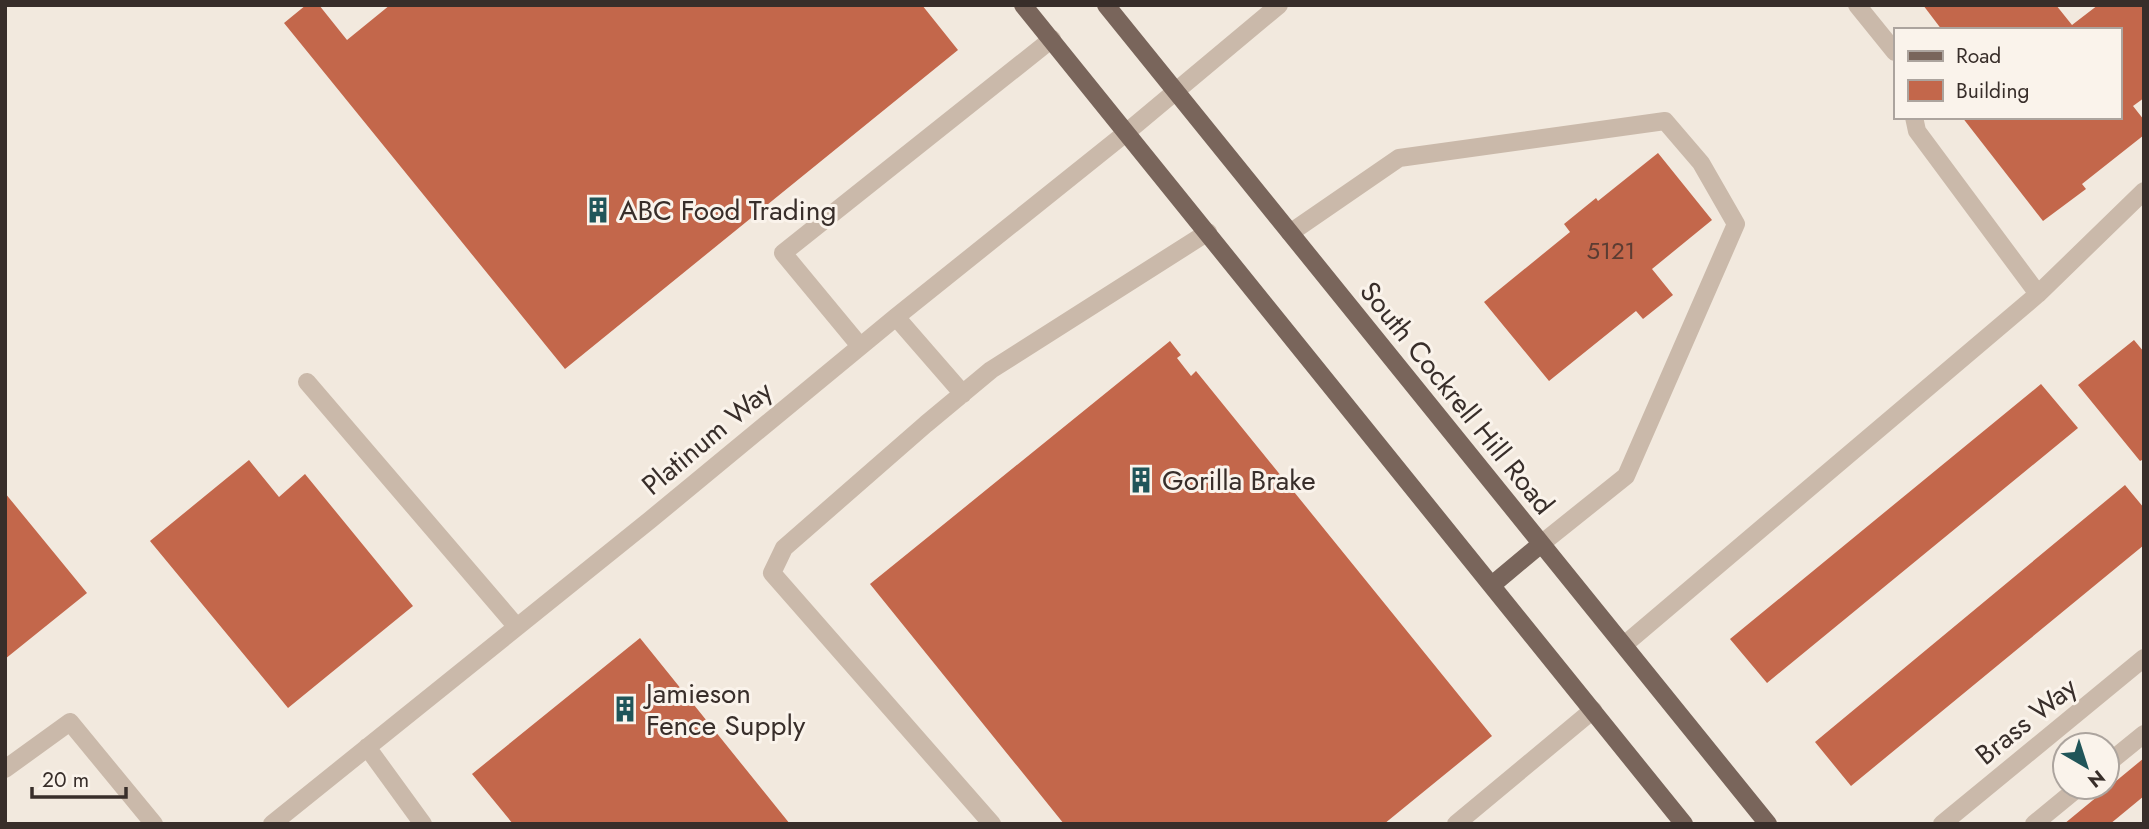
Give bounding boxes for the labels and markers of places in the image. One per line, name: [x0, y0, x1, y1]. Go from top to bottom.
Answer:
place label: ABC Food Trading: [619, 190, 837, 231]
building icon: ABC Food Trading: [583, 195, 613, 225]
place label: Gorilla Brake: [1162, 460, 1316, 501]
building icon: Gorilla Brake: [1126, 465, 1156, 495]
place label: Jamieson Fence Supply: [642, 673, 806, 746]
building icon: Jamieson Fence Supply: [610, 694, 640, 724]

